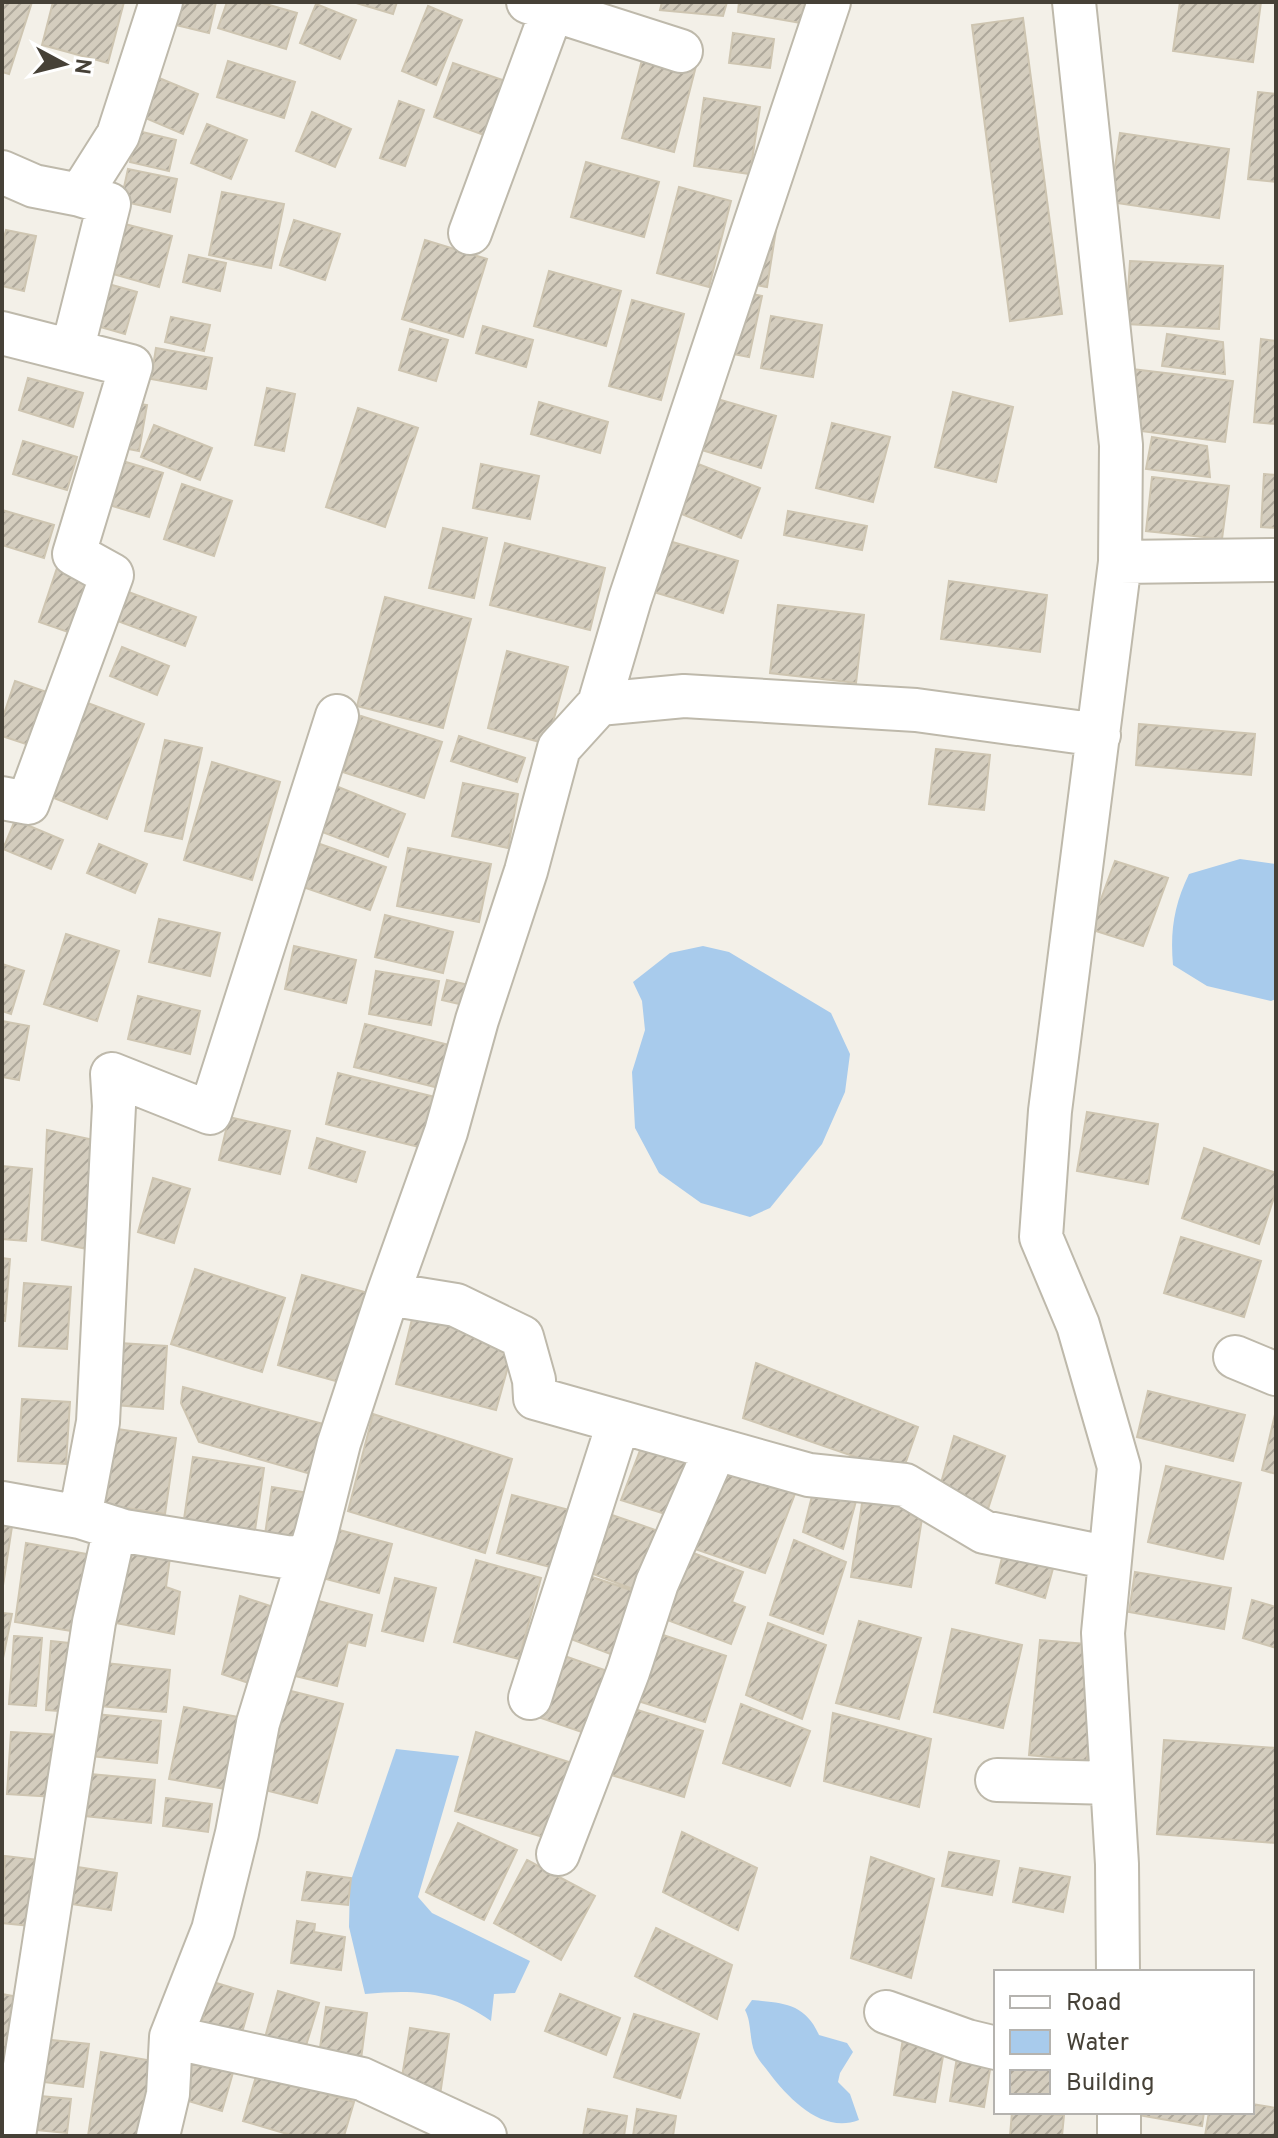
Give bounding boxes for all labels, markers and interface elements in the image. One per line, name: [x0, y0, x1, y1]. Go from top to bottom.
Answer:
north arrow: [24, 24, 104, 104]
text: N: [67, 57, 96, 76]
legend: [994, 1970, 1254, 2114]
text: Road: [1066, 1989, 1122, 2019]
text: Water: [1066, 2029, 1129, 2059]
text: Building: [1066, 2069, 1155, 2099]

